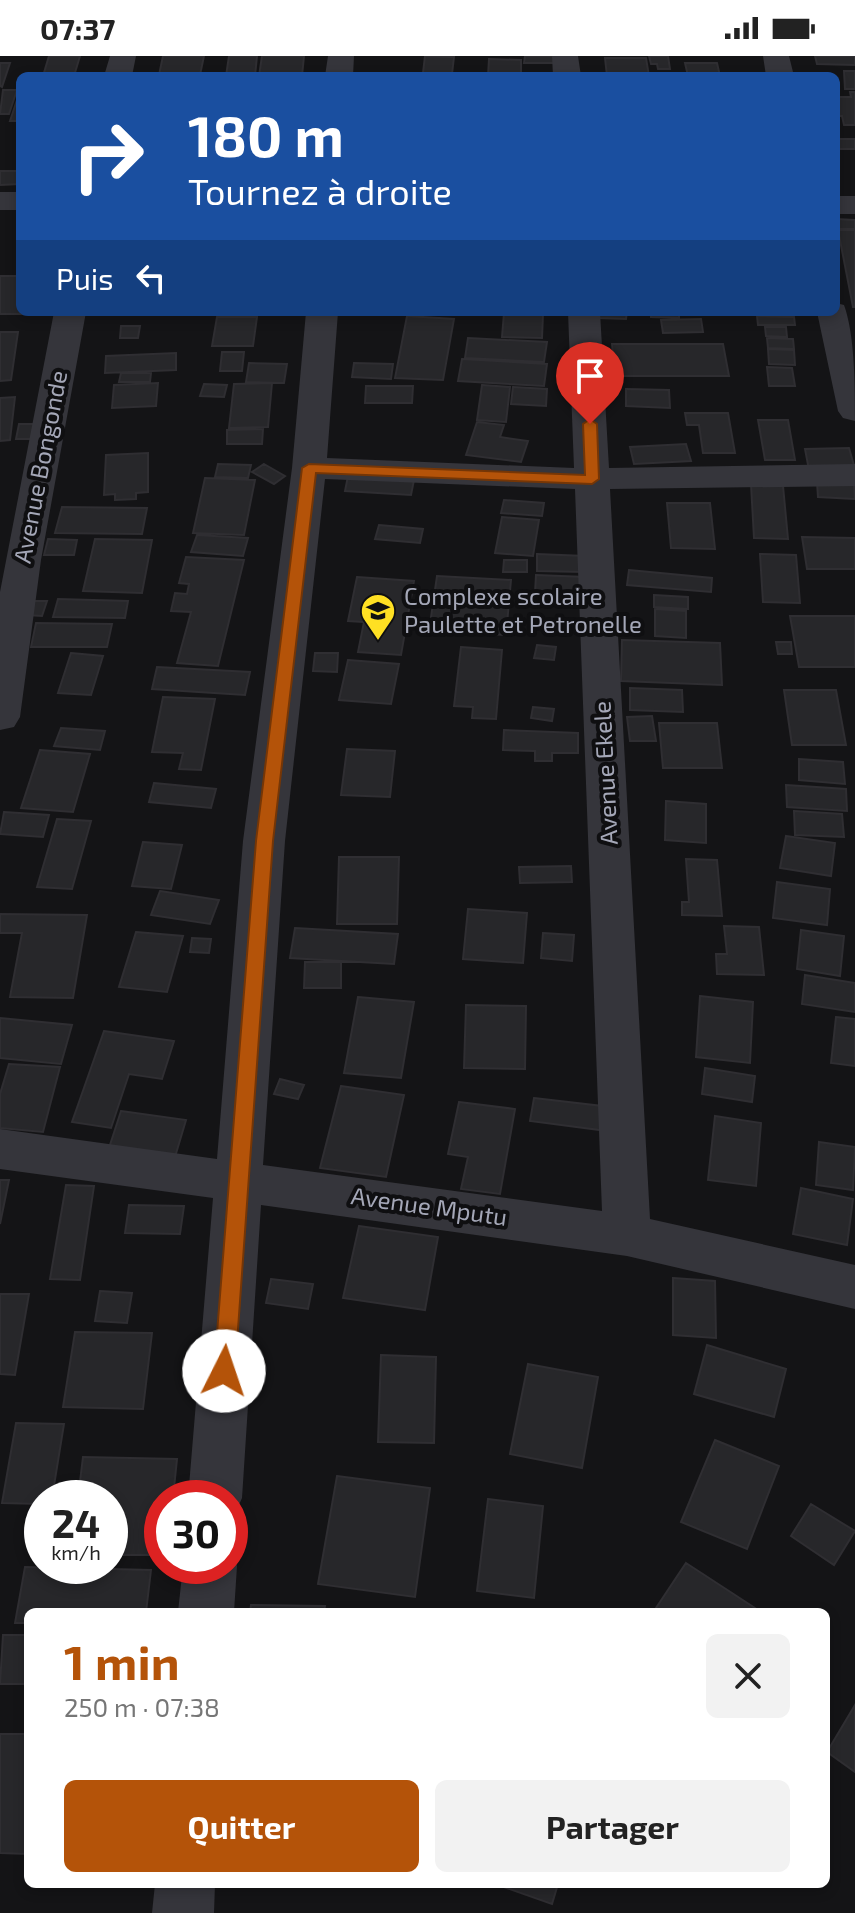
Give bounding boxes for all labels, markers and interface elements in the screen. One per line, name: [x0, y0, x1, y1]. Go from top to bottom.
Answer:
text: 07:37: [40, 10, 115, 46]
text: 180 m: [188, 101, 344, 168]
icon: right: [56, 104, 160, 208]
text: Tournez à droite: [188, 169, 452, 212]
icon: left: [129, 256, 173, 300]
text: Puis: [56, 260, 113, 296]
pin: [556, 342, 624, 424]
icon: arrive: [568, 354, 612, 398]
street label: Avenue Bongonde: [7, 368, 72, 566]
place label: Complexe scolaire Paulette et Petronelle: [404, 581, 642, 638]
school or university icon: Complexe scolaire Paulette et Petronelle: [359, 592, 397, 642]
street label: Avenue Ekele: [586, 700, 623, 846]
street label: Avenue Mputu: [349, 1180, 509, 1231]
position arrow: [182, 1329, 266, 1413]
speed limit sign: 30: [144, 1480, 248, 1584]
text: 24: [52, 1498, 100, 1546]
text: km/h: [51, 1540, 101, 1564]
text: 1 min: [64, 1632, 180, 1690]
button: close: [706, 1634, 790, 1718]
text: 250 m · 07:38: [64, 1691, 220, 1722]
button: Quitter: [64, 1780, 419, 1872]
button: Partager: [435, 1780, 790, 1872]

